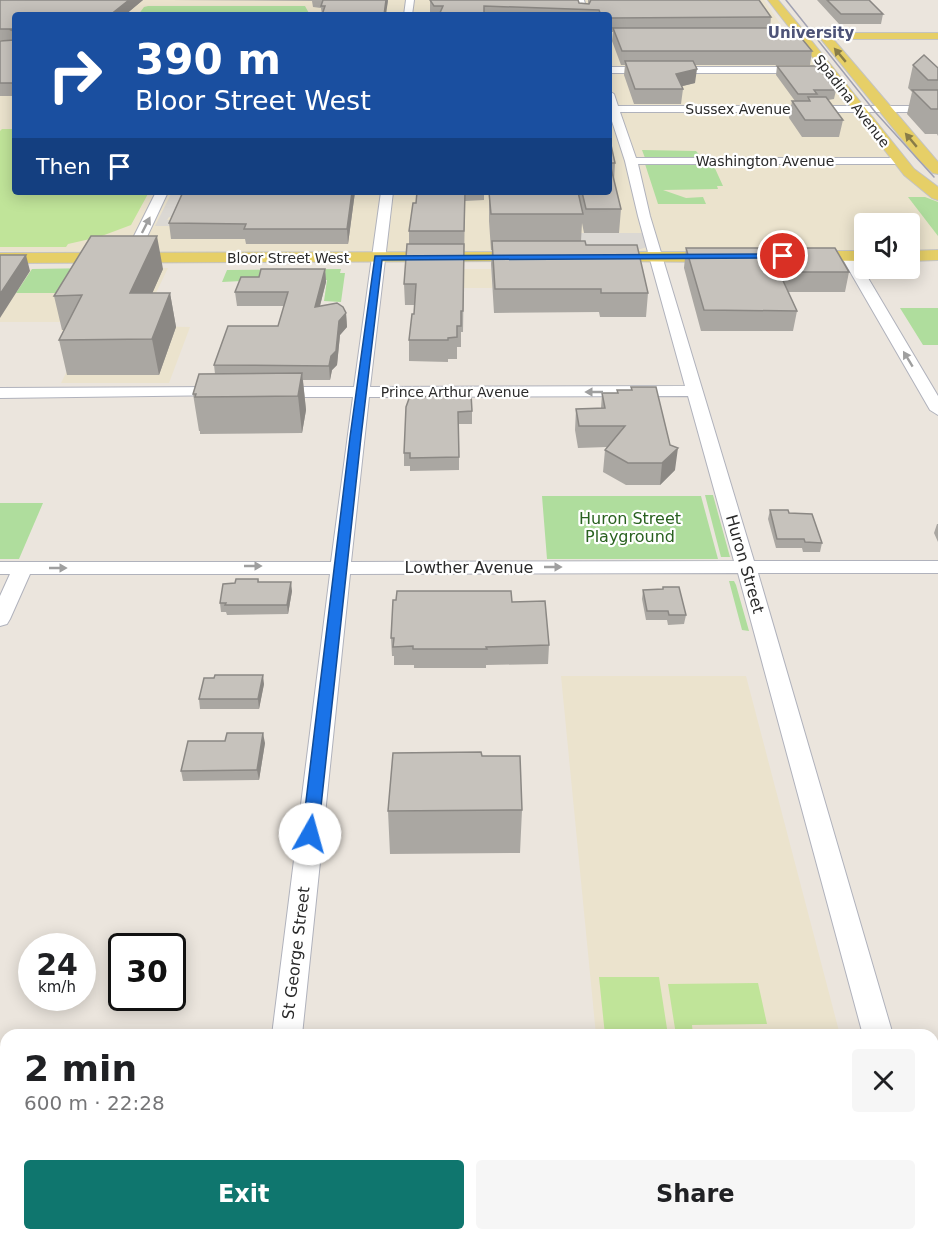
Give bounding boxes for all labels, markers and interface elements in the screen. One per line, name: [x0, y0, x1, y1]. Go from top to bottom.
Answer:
district label: University: [768, 24, 854, 42]
text: 390 m: [135, 35, 281, 84]
icon: right: [36, 36, 114, 114]
one-way arrow: [834, 48, 847, 63]
street label: Spadina Avenue: [811, 52, 893, 150]
text: Bloor Street West: [135, 85, 371, 116]
street label: Sussex Avenue: [685, 101, 791, 117]
one-way arrow: [904, 132, 917, 148]
icon: arrive: [103, 150, 136, 183]
street label: Washington Avenue: [696, 153, 834, 169]
text: Then: [36, 154, 91, 179]
map controls: [854, 213, 920, 279]
button: sound: [854, 213, 920, 279]
one-way arrow: [141, 216, 151, 233]
pin: [757, 230, 808, 281]
icon: arrive: [766, 239, 799, 272]
street label: Bloor Street West: [227, 250, 350, 266]
one-way arrow: [903, 351, 914, 367]
street label: Prince Arthur Avenue: [381, 384, 529, 400]
one-way arrow: [584, 387, 603, 397]
park label: Huron Street Playground: [579, 509, 681, 546]
street label: Huron Street: [722, 512, 768, 616]
street label: Lowther Avenue: [405, 558, 533, 577]
one-way arrow: [244, 562, 263, 571]
one-way arrow: [544, 562, 563, 572]
one-way arrow: [49, 563, 68, 573]
position arrow: [278, 802, 342, 866]
street label: St George Street: [278, 886, 314, 1020]
speed limit sign: 30: [108, 933, 186, 1011]
text: 24: [36, 947, 78, 982]
text: km/h: [38, 978, 76, 996]
text: 2 min: [24, 1048, 137, 1089]
button: close: [852, 1049, 915, 1112]
text: 600 m · 22:28: [24, 1091, 165, 1115]
button: Exit: [24, 1160, 464, 1229]
button: Share: [476, 1160, 915, 1229]

